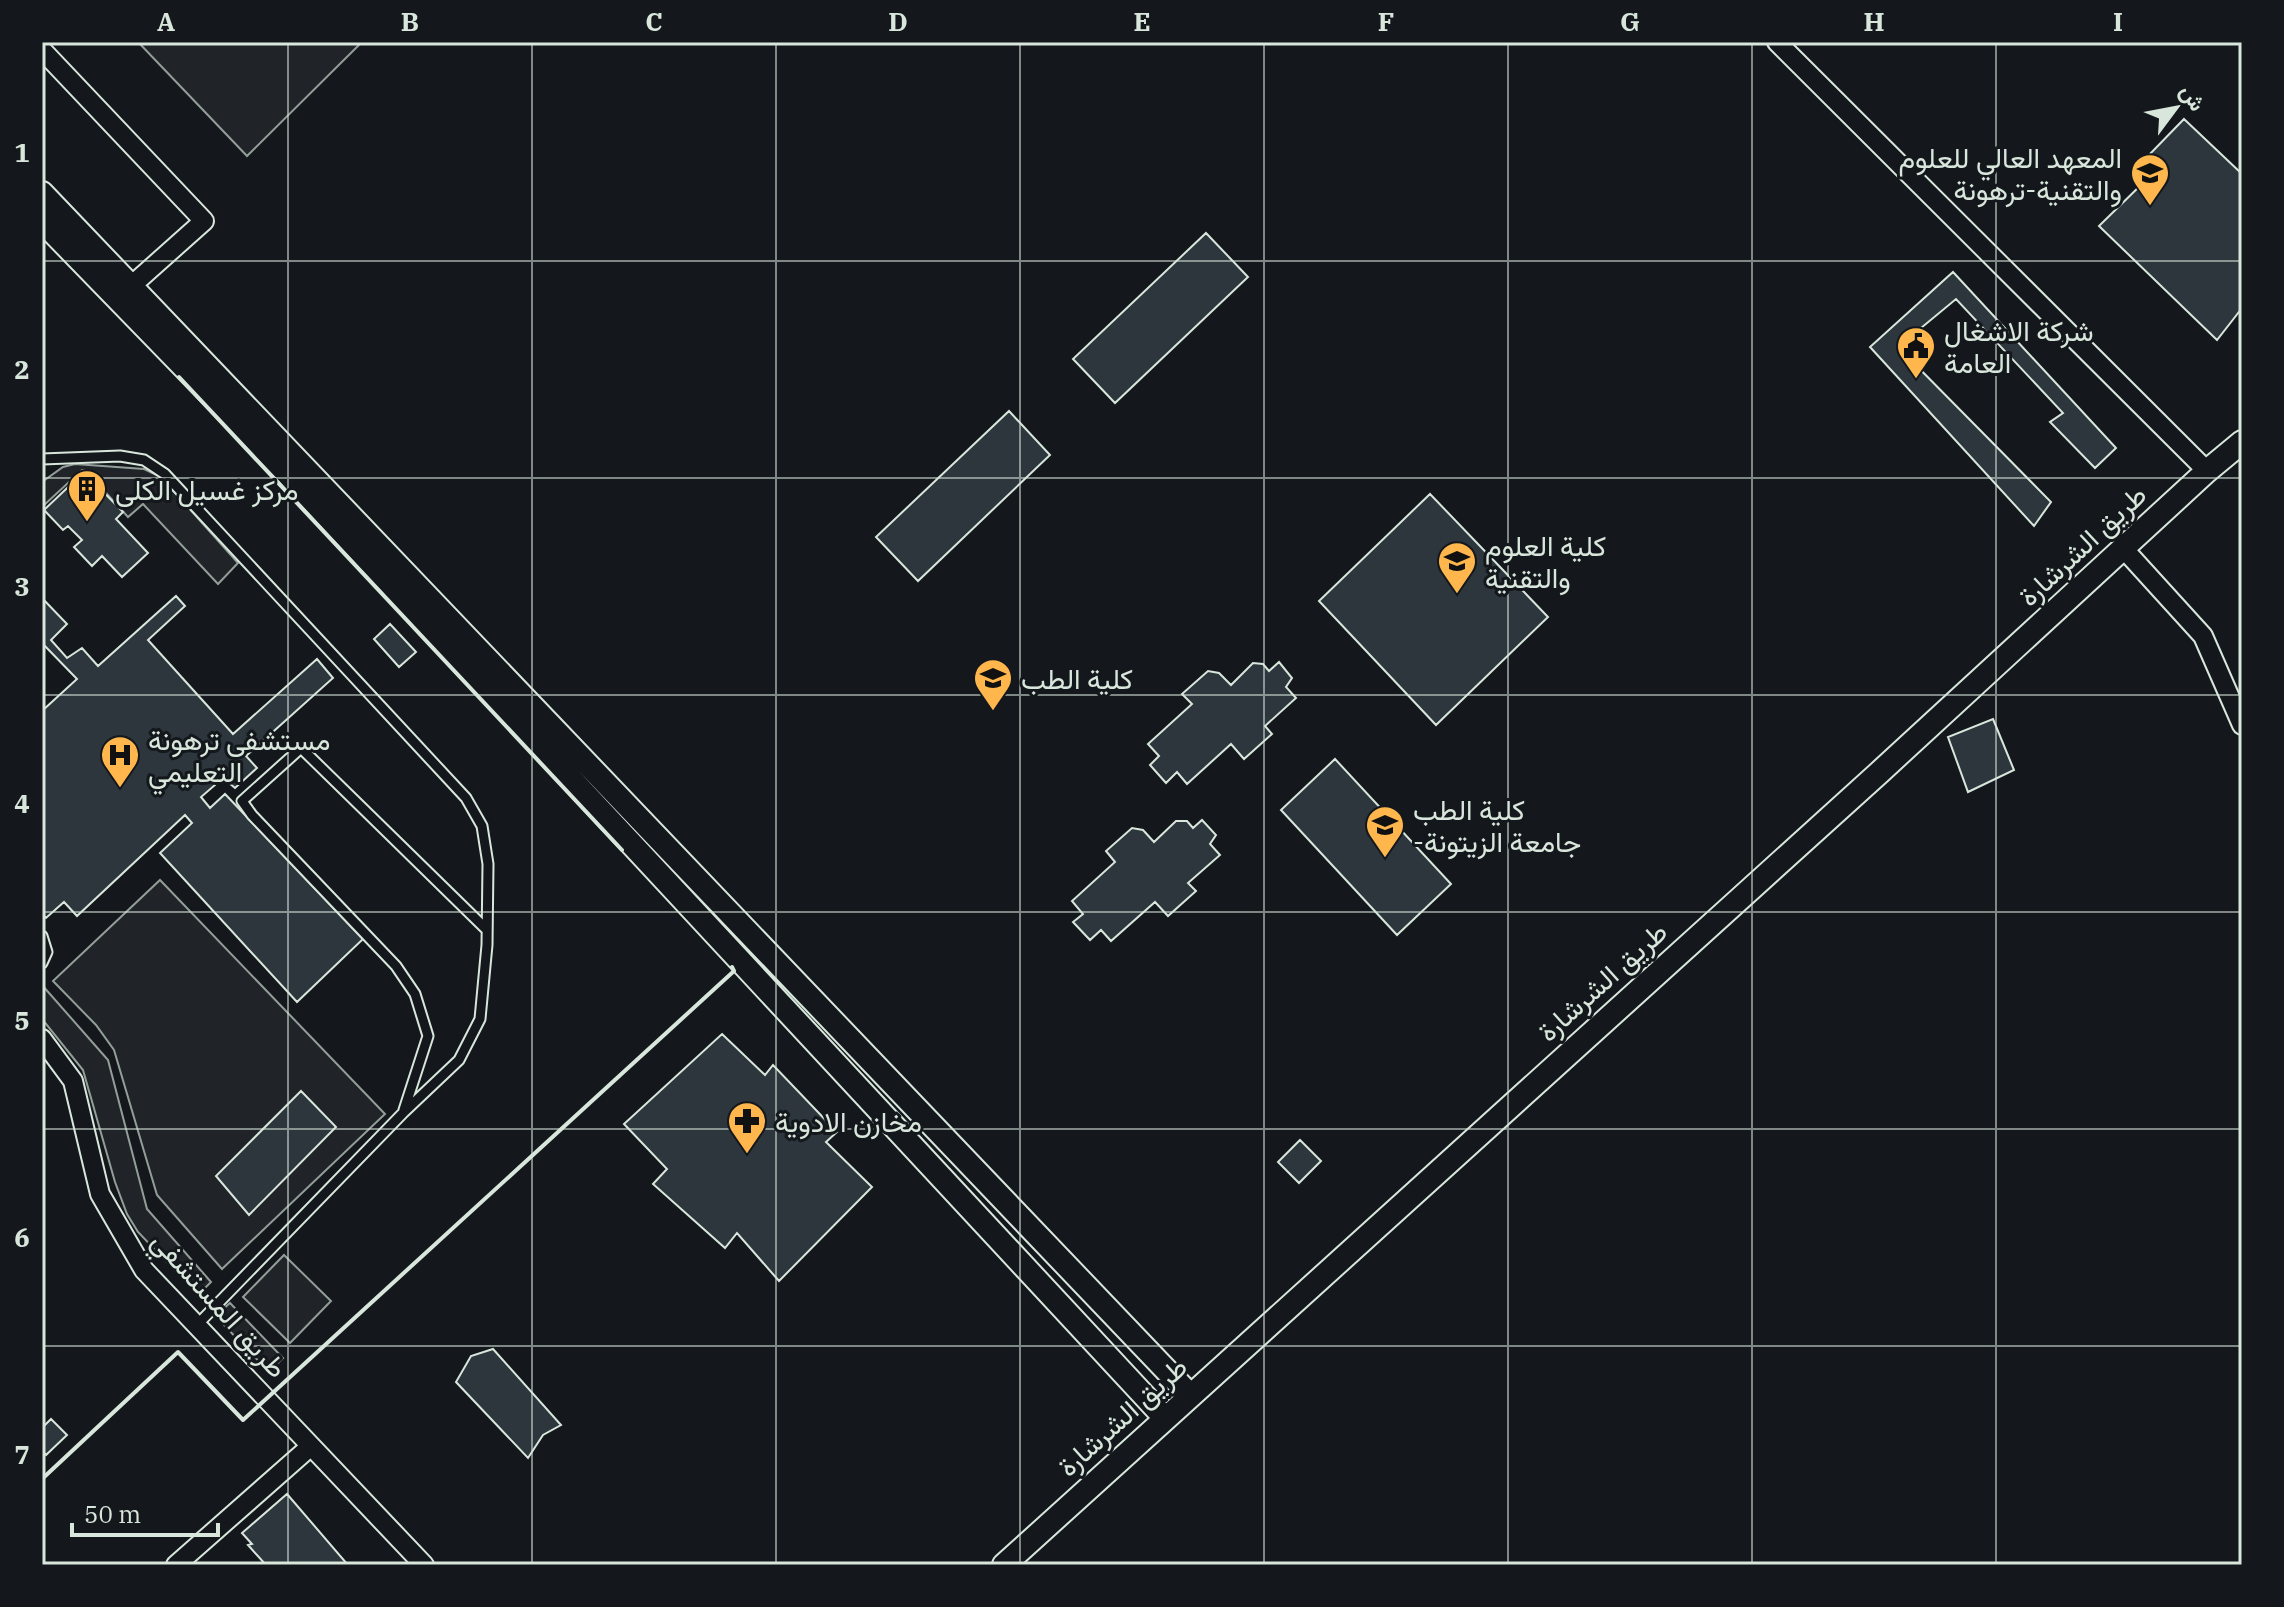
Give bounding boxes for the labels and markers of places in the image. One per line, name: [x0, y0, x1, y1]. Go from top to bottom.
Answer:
place label: المعهد العالي للعلوم والتقنية-ترهونة: [1898, 139, 2122, 208]
school or university icon: المعهد العالي للعلوم والتقنية-ترهونة: [2129, 152, 2171, 207]
place label: شركة الاشغال العامة: [1944, 312, 2094, 381]
public building icon: شركة الاشغال العامة: [1895, 325, 1937, 380]
building icon: مركز غسيل الكلى: [66, 468, 108, 523]
place label: مركز غسيل الكلى: [115, 471, 298, 508]
place label: كلية العلوم والتقنية: [1485, 527, 1606, 596]
school or university icon: كلية العلوم والتقنية: [1436, 540, 1478, 595]
school or university icon: كلية الطب: [972, 657, 1014, 712]
place label: كلية الطب: [1021, 660, 1133, 697]
place label: مستشفى ترهونة التعليمي: [148, 721, 330, 795]
hospital icon: مستشفى ترهونة التعليمي: [99, 734, 141, 789]
place label: كلية الطب -جامعة الزيتونة: [1413, 791, 1581, 860]
school or university icon: كلية الطب -جامعة الزيتونة: [1364, 804, 1406, 859]
pharmacy icon: مخازن الادوية: [726, 1100, 768, 1155]
place label: مخازن الادوية: [775, 1103, 922, 1140]

